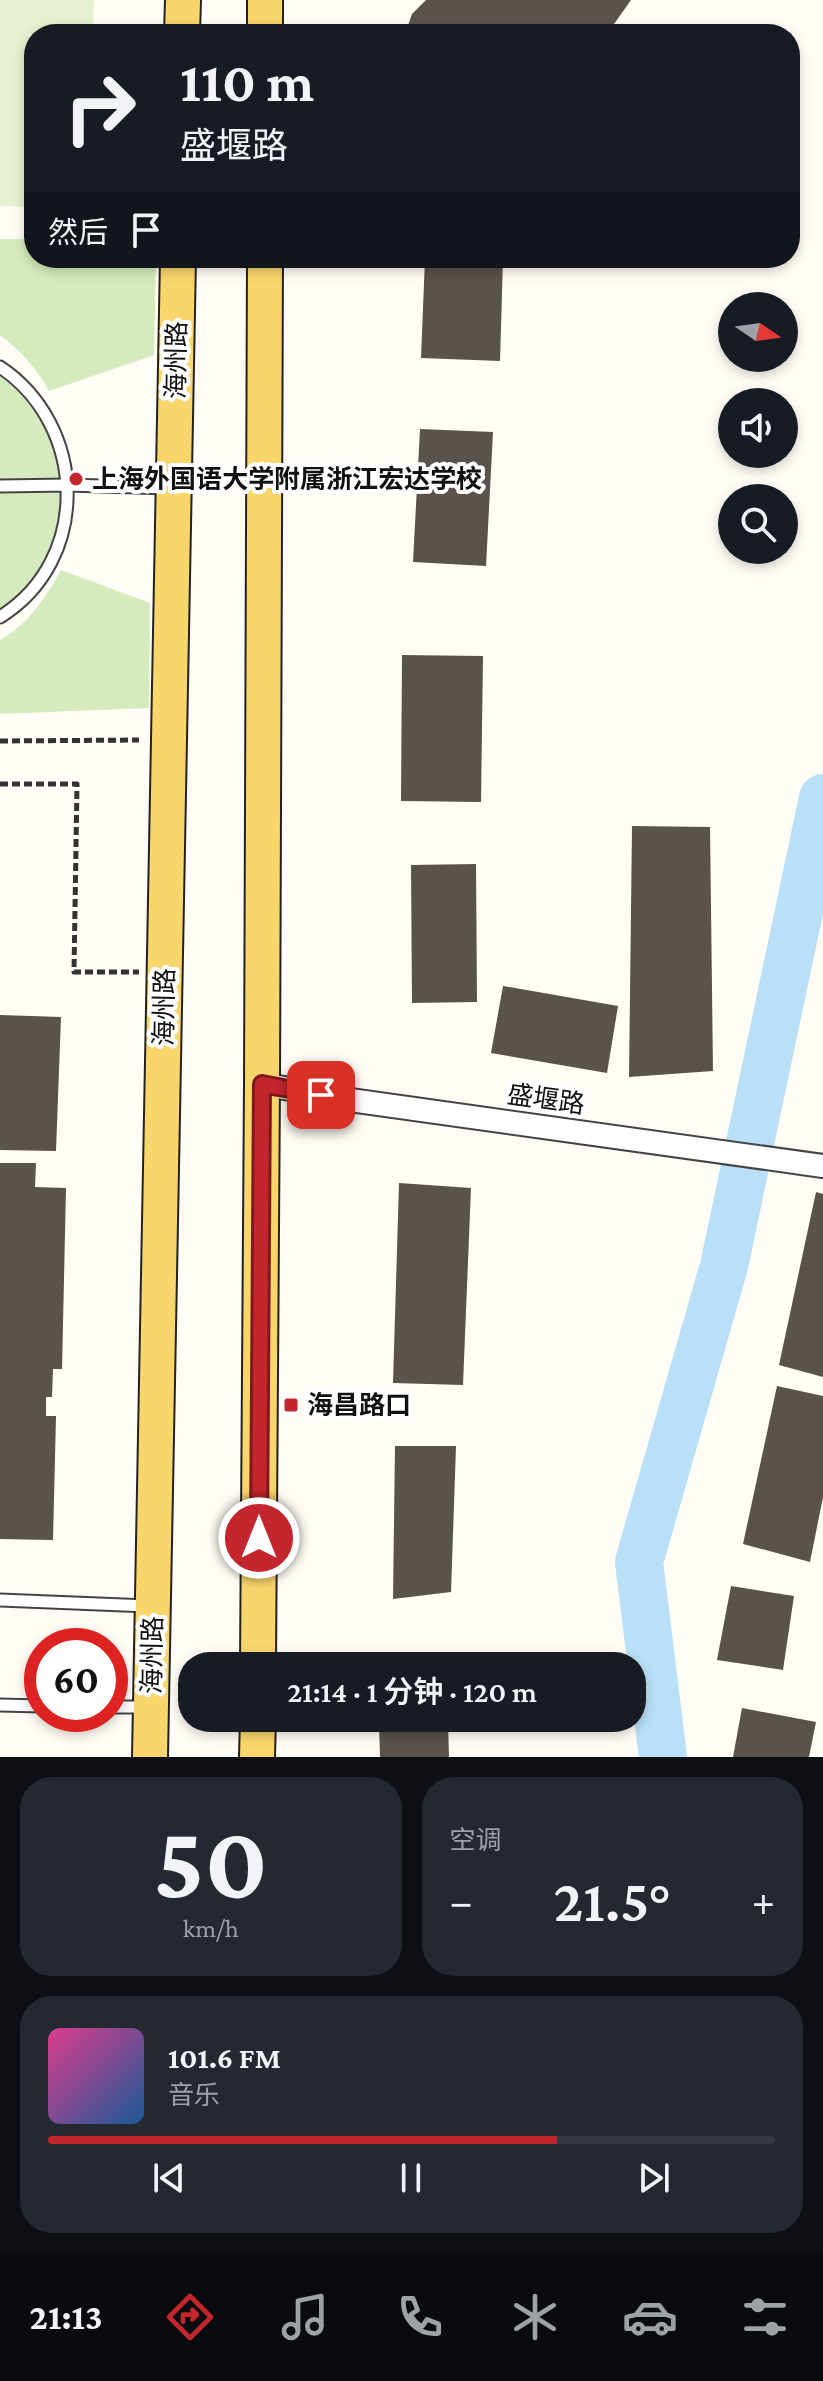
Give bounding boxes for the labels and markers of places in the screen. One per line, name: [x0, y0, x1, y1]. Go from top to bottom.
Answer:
place label: 上海外国语大学附属浙江宏达学校: [92, 465, 482, 494]
marker: 上海外国语大学附属浙江宏达学校: [67, 470, 85, 488]
pin: [287, 1061, 355, 1129]
place label: 海昌路口: [307, 1391, 411, 1420]
marker: 海昌路口: [282, 1396, 300, 1414]

